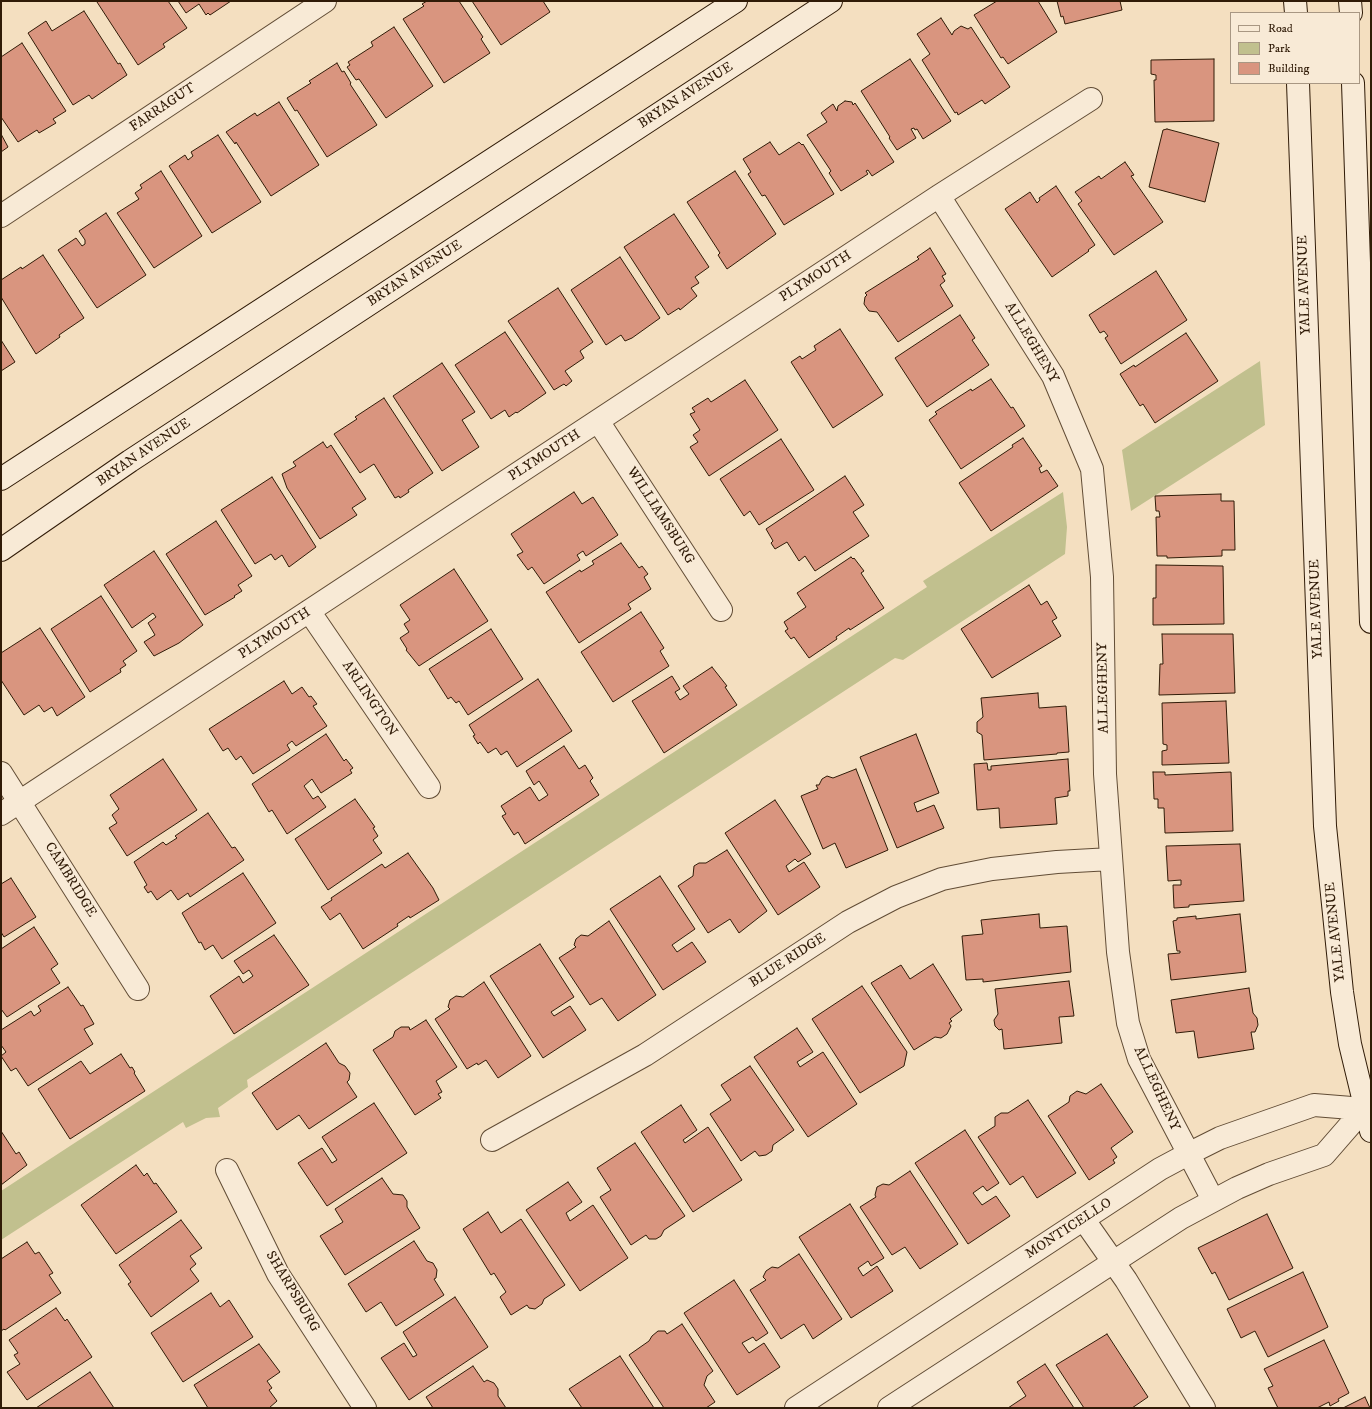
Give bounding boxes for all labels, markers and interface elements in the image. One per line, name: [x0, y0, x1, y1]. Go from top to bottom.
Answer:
legend: [1230, 12, 1360, 84]
text: Road: [1268, 21, 1293, 36]
text: Park: [1268, 41, 1290, 56]
street label: BRYAN AVENUE: [636, 59, 736, 133]
text: Building: [1268, 61, 1309, 76]
street label: FARRAGUT: [127, 80, 199, 136]
street label: YALE AVENUE: [1295, 235, 1315, 335]
street label: BRYAN AVENUE: [365, 237, 465, 311]
street label: PLYMOUTH: [777, 248, 855, 306]
street label: ALLEGHENY: [1000, 300, 1062, 386]
street label: BRYAN AVENUE: [94, 415, 194, 491]
street label: PLYMOUTH: [506, 427, 584, 485]
street label: WILLIAMSBURG: [622, 464, 698, 568]
street label: YALE AVENUE: [1307, 559, 1327, 659]
street label: PLYMOUTH: [236, 605, 314, 663]
street label: ALLEGHENY: [1095, 642, 1113, 734]
street label: ARLINGTON: [338, 658, 400, 740]
street label: CAMBRIDGE: [40, 840, 100, 920]
street label: YALE AVENUE: [1322, 881, 1350, 983]
street label: BLUE RIDGE: [747, 930, 829, 992]
street label: ALLEGHENY: [1129, 1044, 1183, 1134]
street label: MONTICELLO: [1023, 1195, 1115, 1263]
street label: SHARPSBURG: [261, 1249, 323, 1335]

